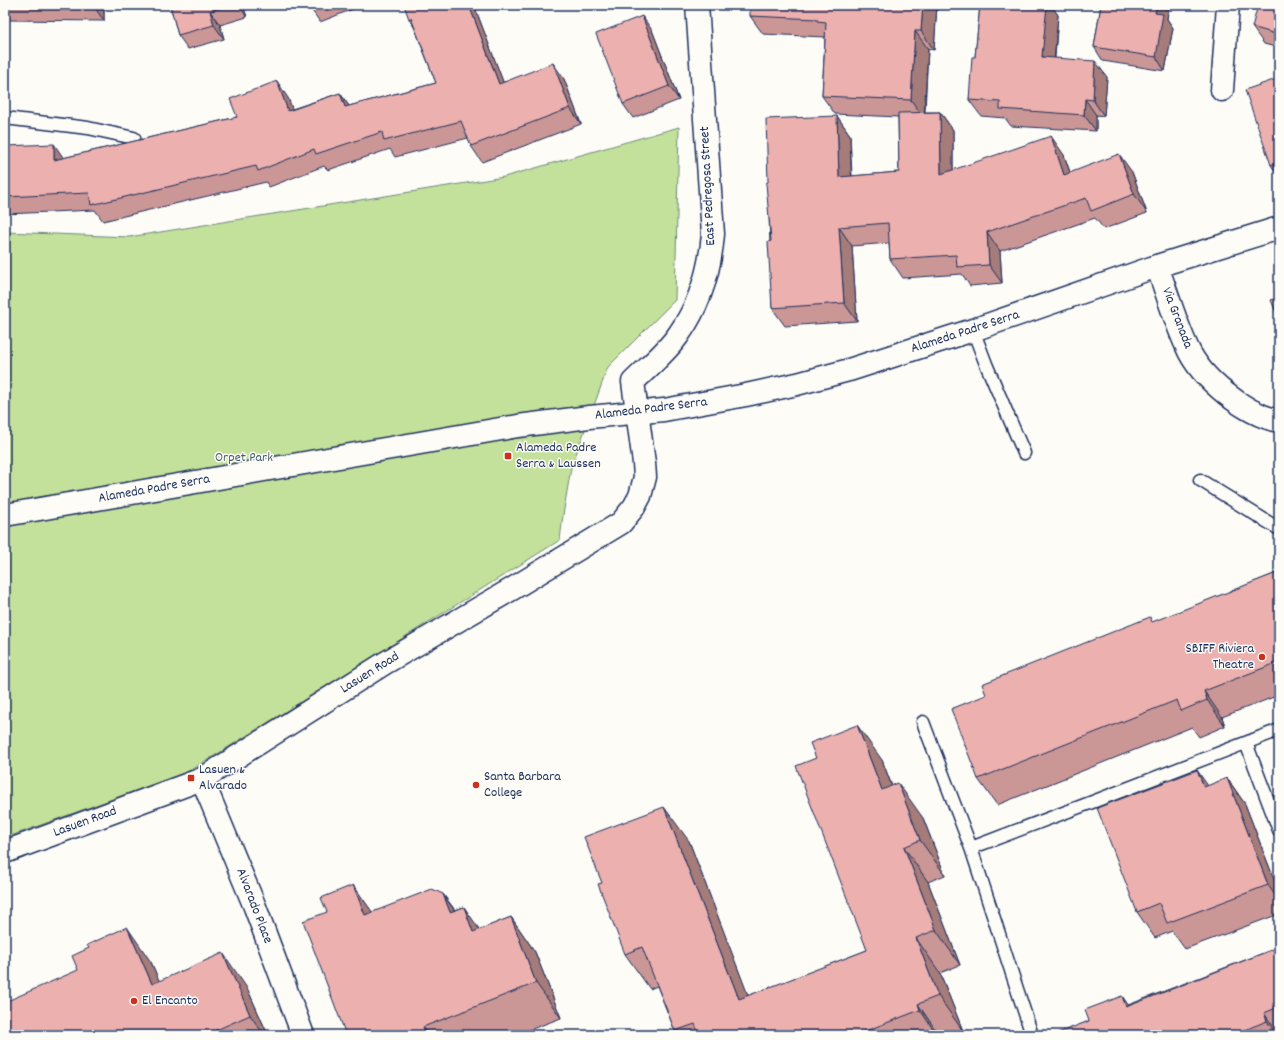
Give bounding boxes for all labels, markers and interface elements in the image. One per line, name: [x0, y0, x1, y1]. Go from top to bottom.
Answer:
street label: East Pedregosa Street: [695, 126, 721, 246]
street label: Via Granada: [1156, 285, 1198, 352]
street label: Alameda Padre Serra: [908, 305, 1022, 359]
street label: Alameda Padre Serra: [594, 392, 709, 426]
place label: Alameda Padre Serra & Laussen: [516, 438, 601, 474]
park label: Orpet Park: [215, 448, 273, 468]
marker: Alameda Padre Serra & Laussen: [503, 451, 513, 461]
street label: Alameda Padre Serra: [97, 469, 212, 509]
place label: SBIFF Riviera Theatre: [1185, 639, 1254, 675]
street label: Lasuen Road: [337, 647, 403, 699]
marker: SBIFF Riviera Theatre: [1257, 652, 1267, 662]
place label: Lasuen & Alvarado: [199, 760, 247, 796]
place label: Santa Barbara College: [484, 767, 561, 803]
marker: Lasuen & Alvarado: [186, 773, 196, 783]
marker: Santa Barbara College: [471, 780, 481, 790]
street label: Lasuen Road: [50, 801, 120, 843]
street label: Alvarado Place: [230, 865, 278, 947]
place label: El Encanto: [142, 991, 198, 1011]
marker: El Encanto: [129, 996, 139, 1006]

